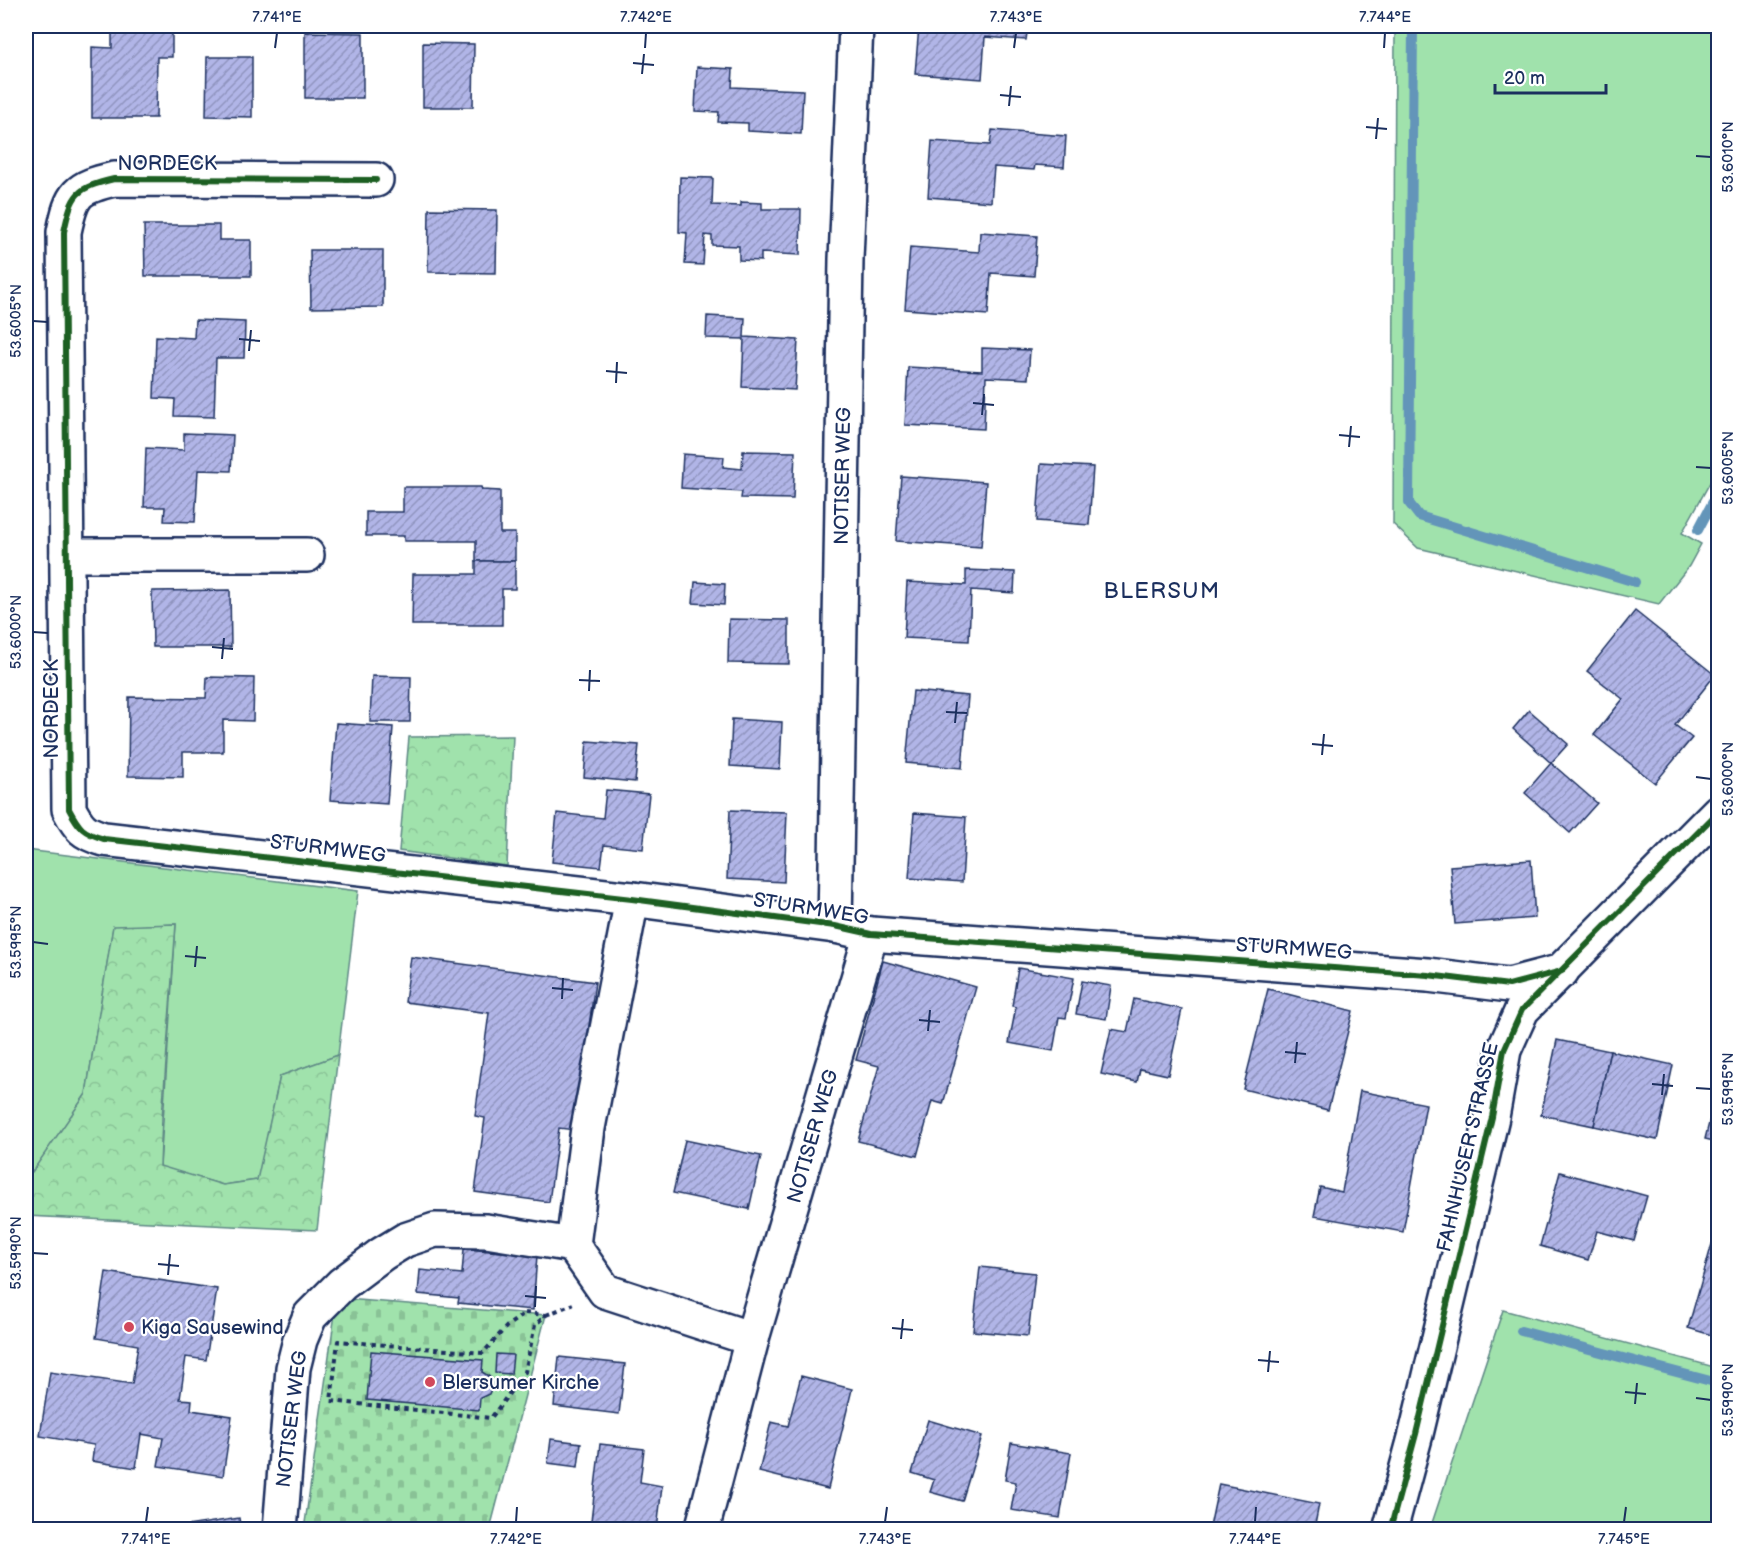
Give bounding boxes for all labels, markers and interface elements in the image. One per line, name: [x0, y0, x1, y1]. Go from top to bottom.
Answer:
text: 7.741°E: [252, 8, 302, 27]
text: 7.742°E: [620, 8, 672, 27]
text: 7.743°E: [990, 8, 1042, 27]
text: 7.744°E: [1359, 8, 1411, 27]
scale bar: [1495, 57, 1606, 95]
text: 20 m: [1504, 68, 1545, 89]
text: 53.6010°N: [1719, 121, 1738, 193]
street label: NORDECK: [117, 152, 217, 176]
text: 53.6005°N: [7, 284, 26, 358]
street label: NOTISER WEG: [830, 407, 856, 545]
text: 53.6005°N: [1719, 431, 1738, 505]
district label: BLERSUM: [1104, 578, 1220, 605]
text: 53.6000°N: [7, 595, 26, 669]
street label: NORDECK: [40, 659, 64, 759]
text: 53.6000°N: [1719, 742, 1738, 816]
street label: STURMWEG: [269, 830, 387, 868]
street label: STURMWEG: [752, 888, 870, 930]
text: 53.5995°N: [7, 905, 26, 979]
street label: STURMWEG: [1235, 933, 1353, 965]
street label: FAHNHUSER STRASSE: [1432, 1040, 1504, 1254]
text: 53.5995°N: [1719, 1052, 1738, 1126]
street label: NOTISER WEG: [782, 1067, 843, 1206]
text: 53.5990°N: [7, 1216, 26, 1290]
place label: Kiga Sausewind: [141, 1316, 284, 1340]
marker: Kiga Sausewind: [122, 1320, 136, 1334]
street label: NOTISER WEG: [272, 1349, 312, 1489]
text: 53.5990°N: [1719, 1363, 1738, 1437]
place label: Blersumer Kirche: [442, 1371, 599, 1395]
marker: Blersumer Kirche: [423, 1375, 437, 1389]
text: 7.741°E: [121, 1530, 171, 1549]
text: 7.742°E: [490, 1530, 542, 1549]
text: 7.743°E: [859, 1530, 911, 1549]
text: 7.744°E: [1229, 1530, 1281, 1549]
text: 7.745°E: [1598, 1530, 1650, 1549]

